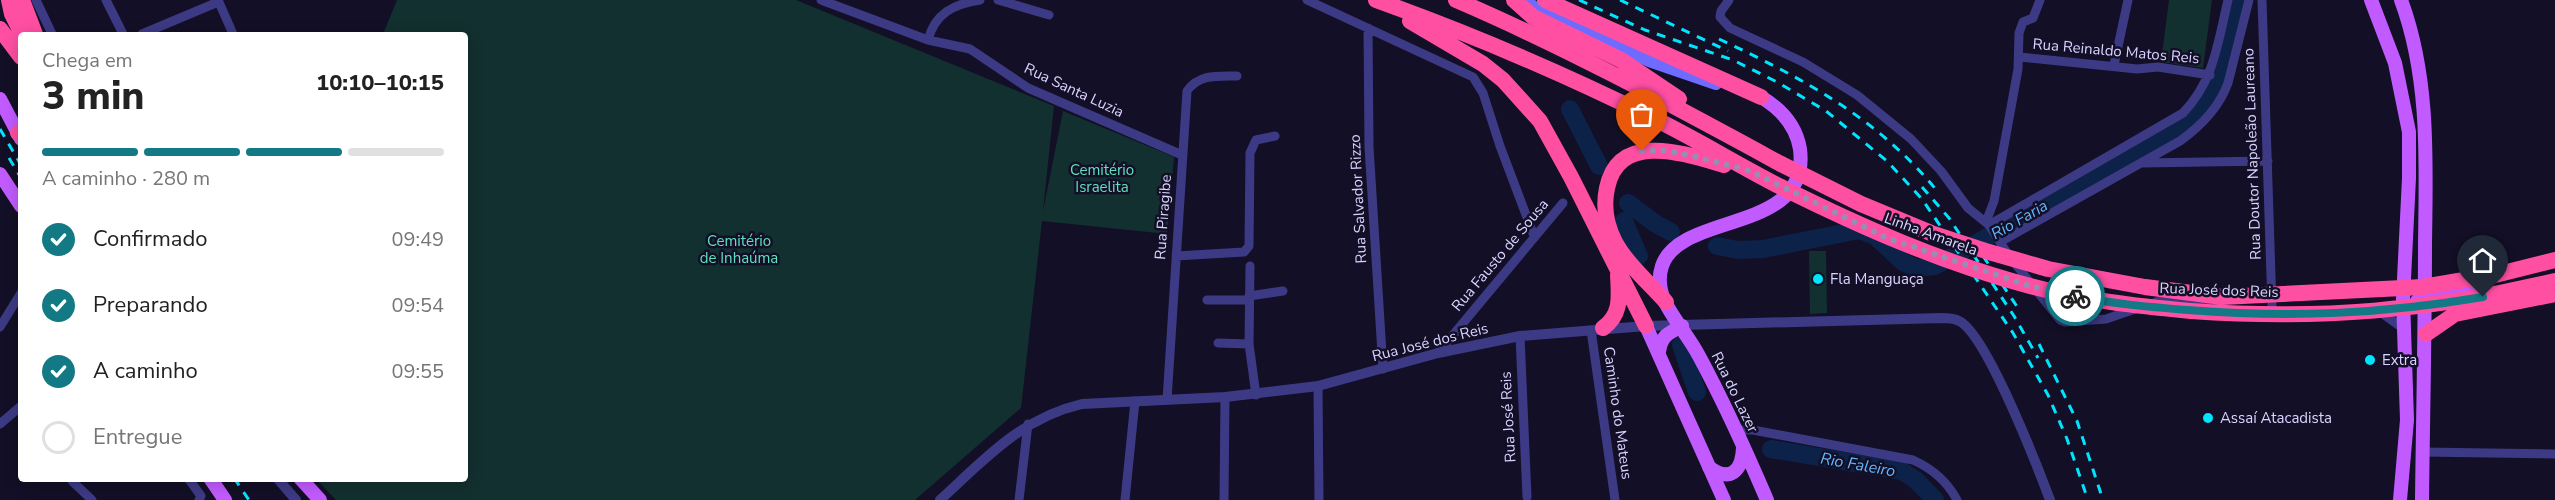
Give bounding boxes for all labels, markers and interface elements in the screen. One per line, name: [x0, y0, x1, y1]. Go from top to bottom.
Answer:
street label: Rua Reinaldo Matos Reis: [2032, 34, 2200, 68]
text: Chega em: [42, 47, 133, 74]
street label: Rua Doutor Napoleão Laureano: [2238, 48, 2266, 260]
street label: Rua Santa Luzia: [1021, 58, 1127, 122]
text: 10:10–10:15: [316, 68, 444, 98]
text: 3 min: [42, 70, 145, 123]
pin: [1616, 89, 1667, 151]
icon: bag: [1625, 98, 1658, 131]
street label: Rua Salvador Rizzo: [1345, 134, 1371, 264]
park label: Cemitério Israelita: [1070, 160, 1134, 197]
text: A caminho · 280 m: [42, 165, 210, 192]
street label: Rua Piragibe: [1150, 174, 1176, 260]
street label: Rua Fausto de Sousa: [1447, 195, 1553, 315]
water label: Rio Faria: [1987, 195, 2052, 245]
street label: Linha Amarela: [1882, 208, 1980, 260]
icon: check: [42, 223, 75, 256]
text: Confirmado: [93, 224, 208, 254]
text: 09:49: [391, 226, 444, 253]
park label: Cemitério de Inhaúma: [700, 231, 778, 268]
pin: [2457, 235, 2508, 297]
icon: home: [2466, 244, 2499, 277]
courier: [2045, 266, 2105, 326]
place label: Fla Manguaça: [1830, 269, 1924, 289]
marker: Fla Manguaça: [1811, 272, 1825, 286]
street label: Rua José dos Reis: [2159, 278, 2279, 302]
icon: bike: [2059, 280, 2092, 313]
icon: check: [42, 289, 75, 322]
text: Preparando: [93, 290, 208, 320]
text: 09:54: [391, 292, 444, 319]
street label: Rua José dos Reis: [1370, 318, 1490, 366]
street label: Caminho do Mateus: [1599, 345, 1637, 481]
street label: Rua do Lazer: [1707, 348, 1763, 436]
place label: Extra: [2382, 350, 2417, 370]
marker: Extra: [2363, 353, 2377, 367]
icon: check: [42, 355, 75, 388]
text: A caminho: [93, 356, 198, 386]
text: 09:55: [391, 358, 444, 385]
street label: Rua José Reis: [1496, 371, 1520, 463]
place label: Assaí Atacadista: [2220, 408, 2332, 428]
marker: Assaí Atacadista: [2201, 411, 2215, 425]
text: Entregue: [93, 422, 182, 452]
water label: Rio Faleiro: [1819, 448, 1897, 482]

